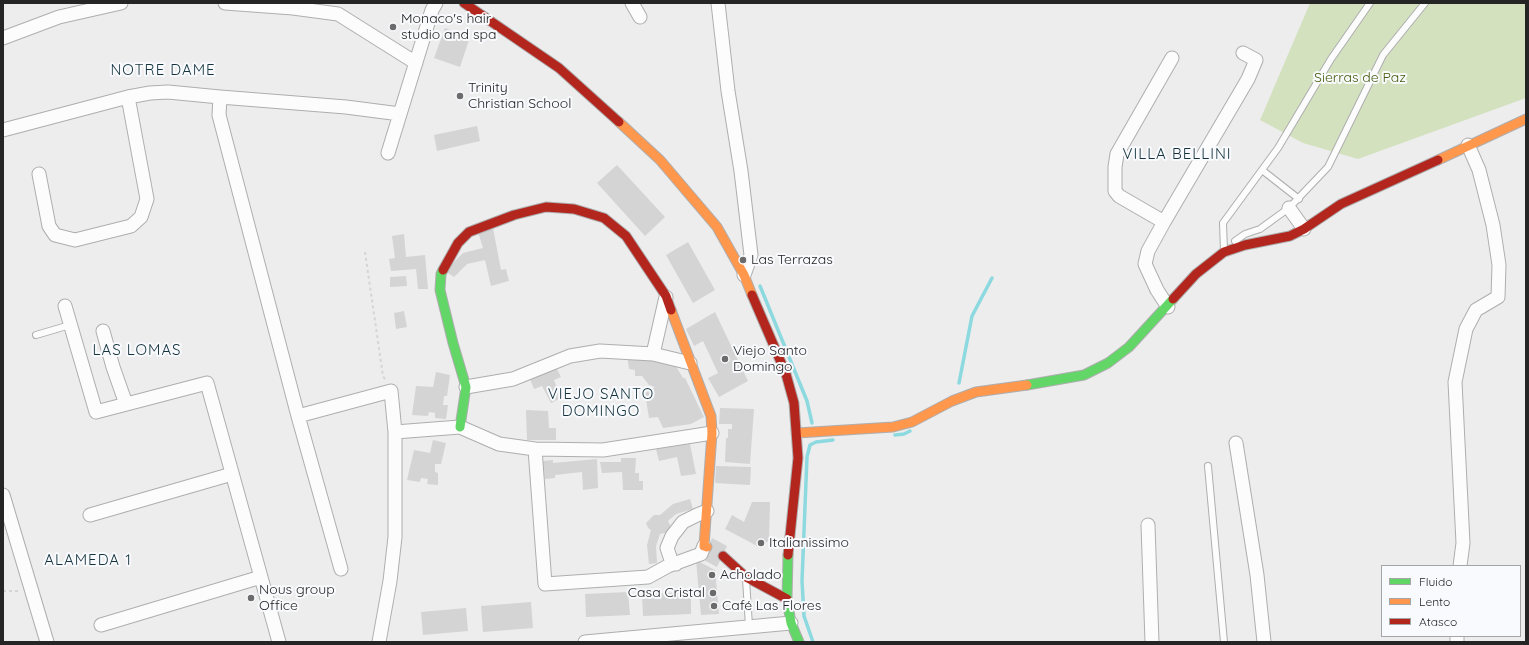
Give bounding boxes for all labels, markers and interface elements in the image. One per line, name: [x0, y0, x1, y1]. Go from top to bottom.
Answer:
place label: Monaco's hair studio and spa: [401, 11, 496, 44]
marker: Monaco's hair studio and spa: [388, 22, 398, 32]
district label: NOTRE DAME: [110, 61, 216, 79]
park label: Sierras de Paz: [1314, 70, 1406, 86]
place label: Trinity Christian School: [468, 80, 571, 112]
marker: Trinity Christian School: [455, 91, 465, 101]
district label: VILLA BELLINI: [1122, 145, 1232, 163]
place label: Las Terrazas: [751, 252, 833, 268]
marker: Las Terrazas: [738, 255, 748, 265]
district label: LAS LOMAS: [92, 341, 182, 359]
place label: Viejo Santo Domingo: [733, 343, 807, 376]
marker: Viejo Santo Domingo: [720, 354, 730, 364]
district label: VIEJO SANTO DOMINGO: [548, 385, 654, 420]
place label: Italianissimo: [769, 535, 849, 551]
marker: Italianissimo: [756, 538, 766, 548]
district label: ALAMEDA 1: [44, 551, 132, 569]
legend: [1381, 565, 1521, 637]
place label: Acholado: [720, 567, 781, 583]
marker: Acholado: [707, 570, 717, 580]
text: Fluido: [1419, 574, 1452, 589]
place label: Nous group Office: [259, 582, 335, 614]
place label: Casa Cristal: [628, 585, 705, 601]
marker: Casa Cristal: [708, 588, 718, 598]
marker: Nous group Office: [246, 593, 256, 603]
text: Lento: [1419, 594, 1450, 609]
place label: Café Las Flores: [722, 598, 821, 614]
marker: Café Las Flores: [709, 601, 719, 611]
text: Atasco: [1419, 614, 1457, 629]

